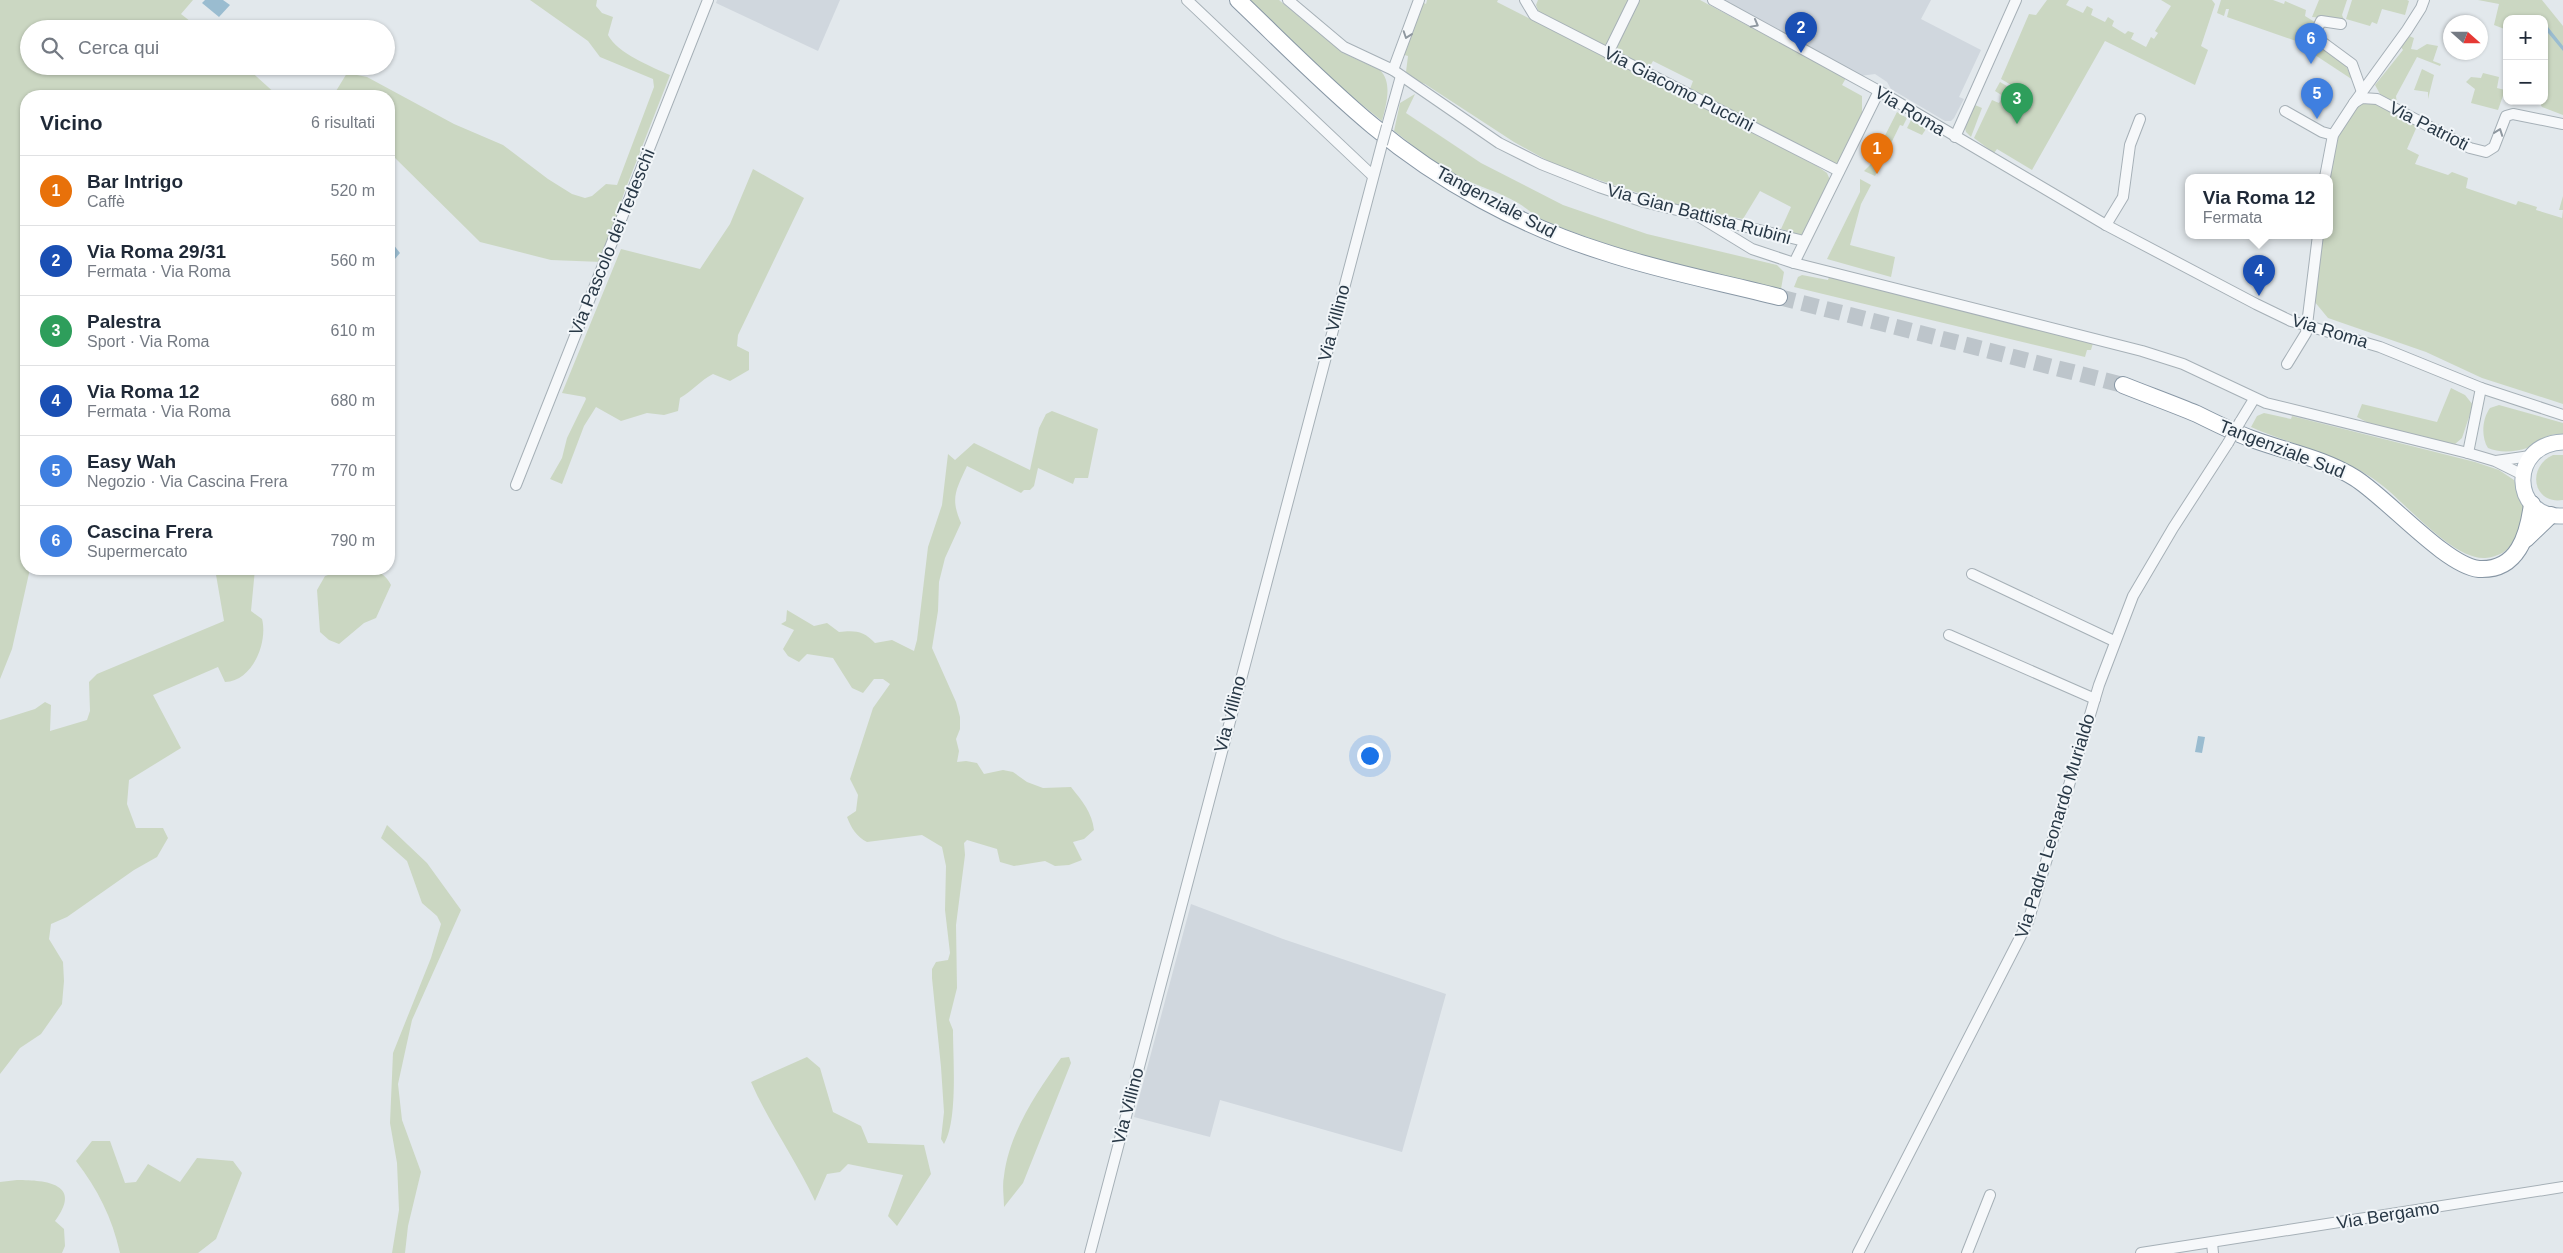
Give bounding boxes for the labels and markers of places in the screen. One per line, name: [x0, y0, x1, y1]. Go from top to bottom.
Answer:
pin: 2: [1785, 12, 1817, 53]
pin: 6: [2295, 23, 2327, 64]
pin: 5: [2301, 78, 2333, 119]
pin: 3: [2001, 83, 2033, 124]
pin: 1: [1861, 133, 1893, 174]
pin: 4: [2243, 255, 2275, 296]

